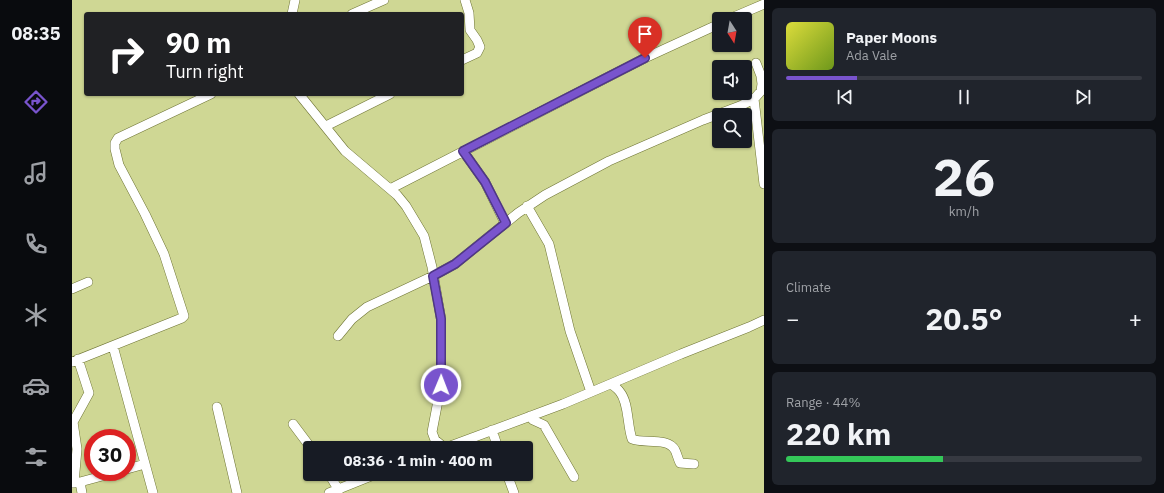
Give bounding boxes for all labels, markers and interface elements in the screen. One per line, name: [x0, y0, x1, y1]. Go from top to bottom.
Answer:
north arrow: [712, 12, 752, 52]
map controls: [712, 12, 752, 148]
pin: [628, 17, 662, 58]
text: 08:35: [11, 22, 61, 45]
icon: arrive: [634, 23, 656, 45]
text: 90 m: [166, 24, 231, 61]
icon: right: [100, 28, 152, 80]
text: Paper Moons: [846, 28, 937, 47]
text: Ada Vale: [846, 47, 897, 64]
text: Turn right: [166, 60, 244, 83]
button: sound: [712, 60, 752, 100]
icon: previous: [834, 86, 856, 108]
icon: pause: [953, 86, 975, 108]
icon: next: [1072, 86, 1094, 108]
icon: directions: [22, 88, 50, 116]
button: search: [712, 108, 752, 148]
text: 26: [933, 143, 995, 210]
icon: music: [22, 159, 50, 187]
text: km/h: [949, 203, 979, 220]
icon: phone: [22, 230, 50, 258]
text: Climate: [786, 279, 831, 296]
text: 20.5°: [925, 299, 1003, 338]
icon: climate: [22, 301, 50, 329]
text: −: [786, 304, 799, 333]
text: +: [1129, 304, 1142, 333]
position arrow: [420, 364, 462, 406]
icon: car: [22, 372, 50, 400]
text: Range · 44%: [786, 394, 860, 411]
text: 220 km: [786, 414, 891, 453]
speed limit sign: 30: [84, 429, 136, 481]
icon: filters: [22, 443, 50, 471]
text: 08:36 · 1 min · 400 m: [344, 451, 492, 470]

